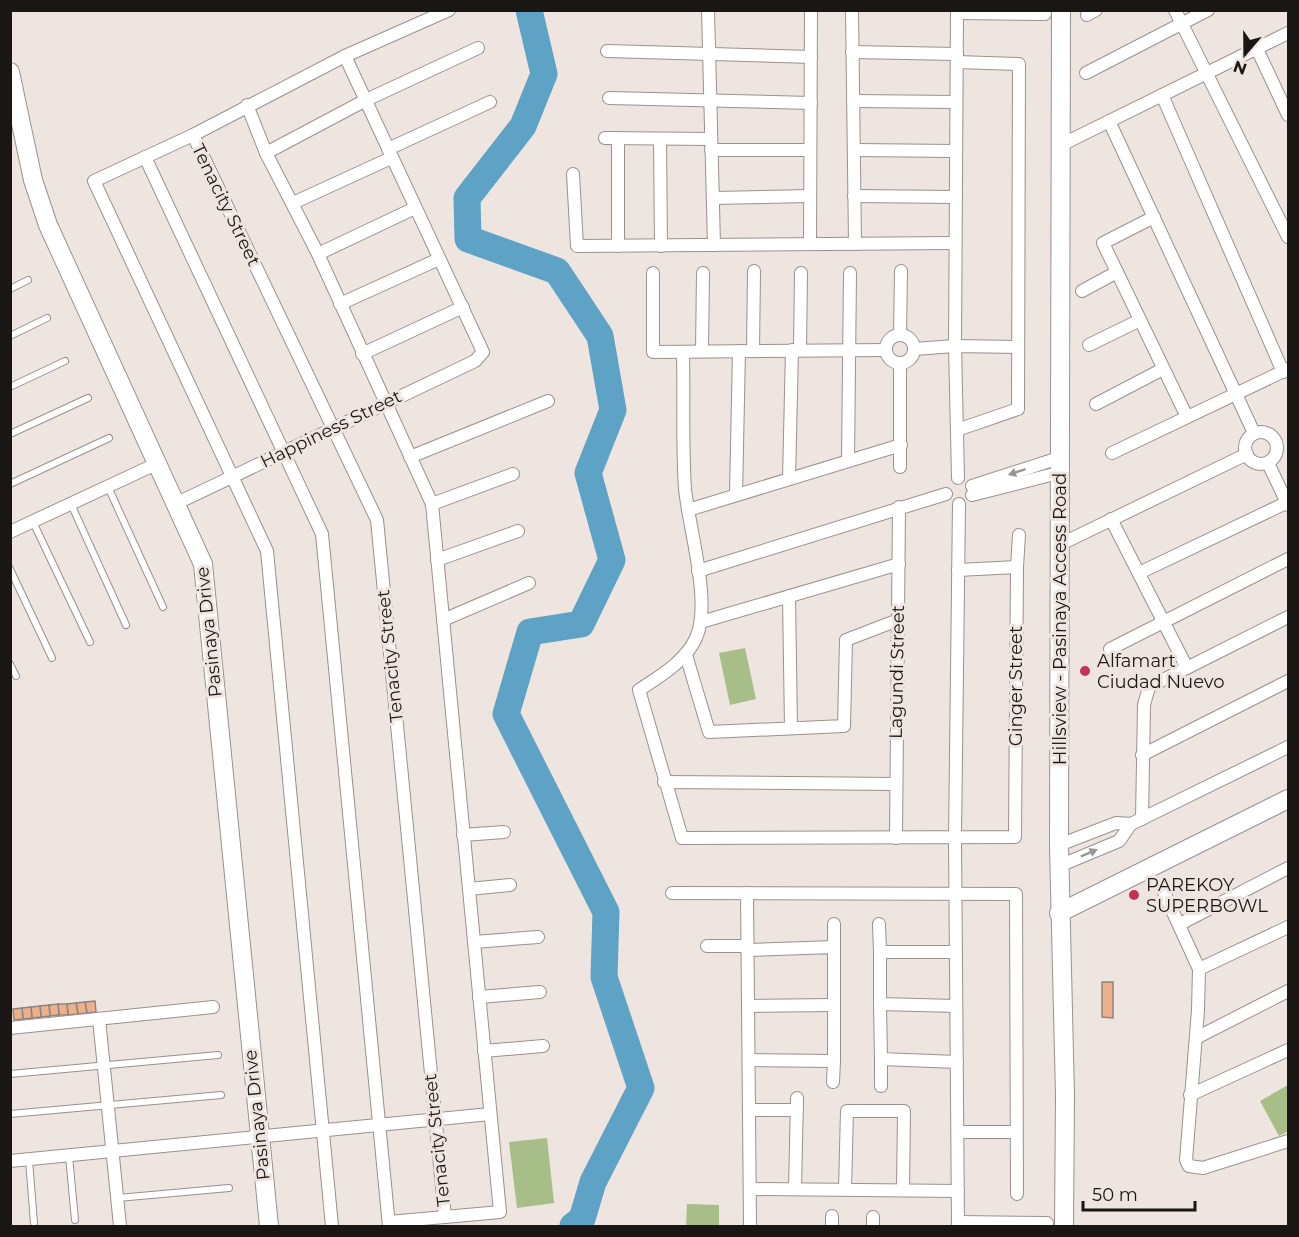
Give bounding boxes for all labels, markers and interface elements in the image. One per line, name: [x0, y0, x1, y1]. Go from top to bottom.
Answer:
north arrow: [1215, 24, 1275, 84]
text: N: [1231, 56, 1249, 79]
street label: Tenacity Street: [187, 140, 265, 270]
street label: Happiness Street: [257, 385, 405, 473]
one-way arrow: [1008, 468, 1026, 477]
street label: Hillsview - Pasinaya Access Road: [1049, 473, 1071, 765]
street label: Pasinaya Drive: [191, 565, 227, 698]
street label: Tenacity Street: [372, 589, 408, 723]
street label: Lagundi Street: [885, 605, 909, 739]
street label: Ginger Street: [1005, 626, 1027, 746]
place label: Alfamart Ciudad Nuevo: [1097, 650, 1225, 693]
marker: Alfamart Ciudad Nuevo: [1078, 664, 1092, 678]
one-way arrow: [1080, 848, 1098, 857]
place label: PAREKOY SUPERBOWL: [1146, 874, 1268, 917]
marker: PAREKOY SUPERBOWL: [1127, 888, 1141, 902]
street label: Pasinaya Drive: [239, 1048, 275, 1181]
street label: Tenacity Street: [419, 1073, 455, 1207]
scale bar: [1083, 1174, 1196, 1212]
text: 50 m: [1092, 1184, 1138, 1206]

